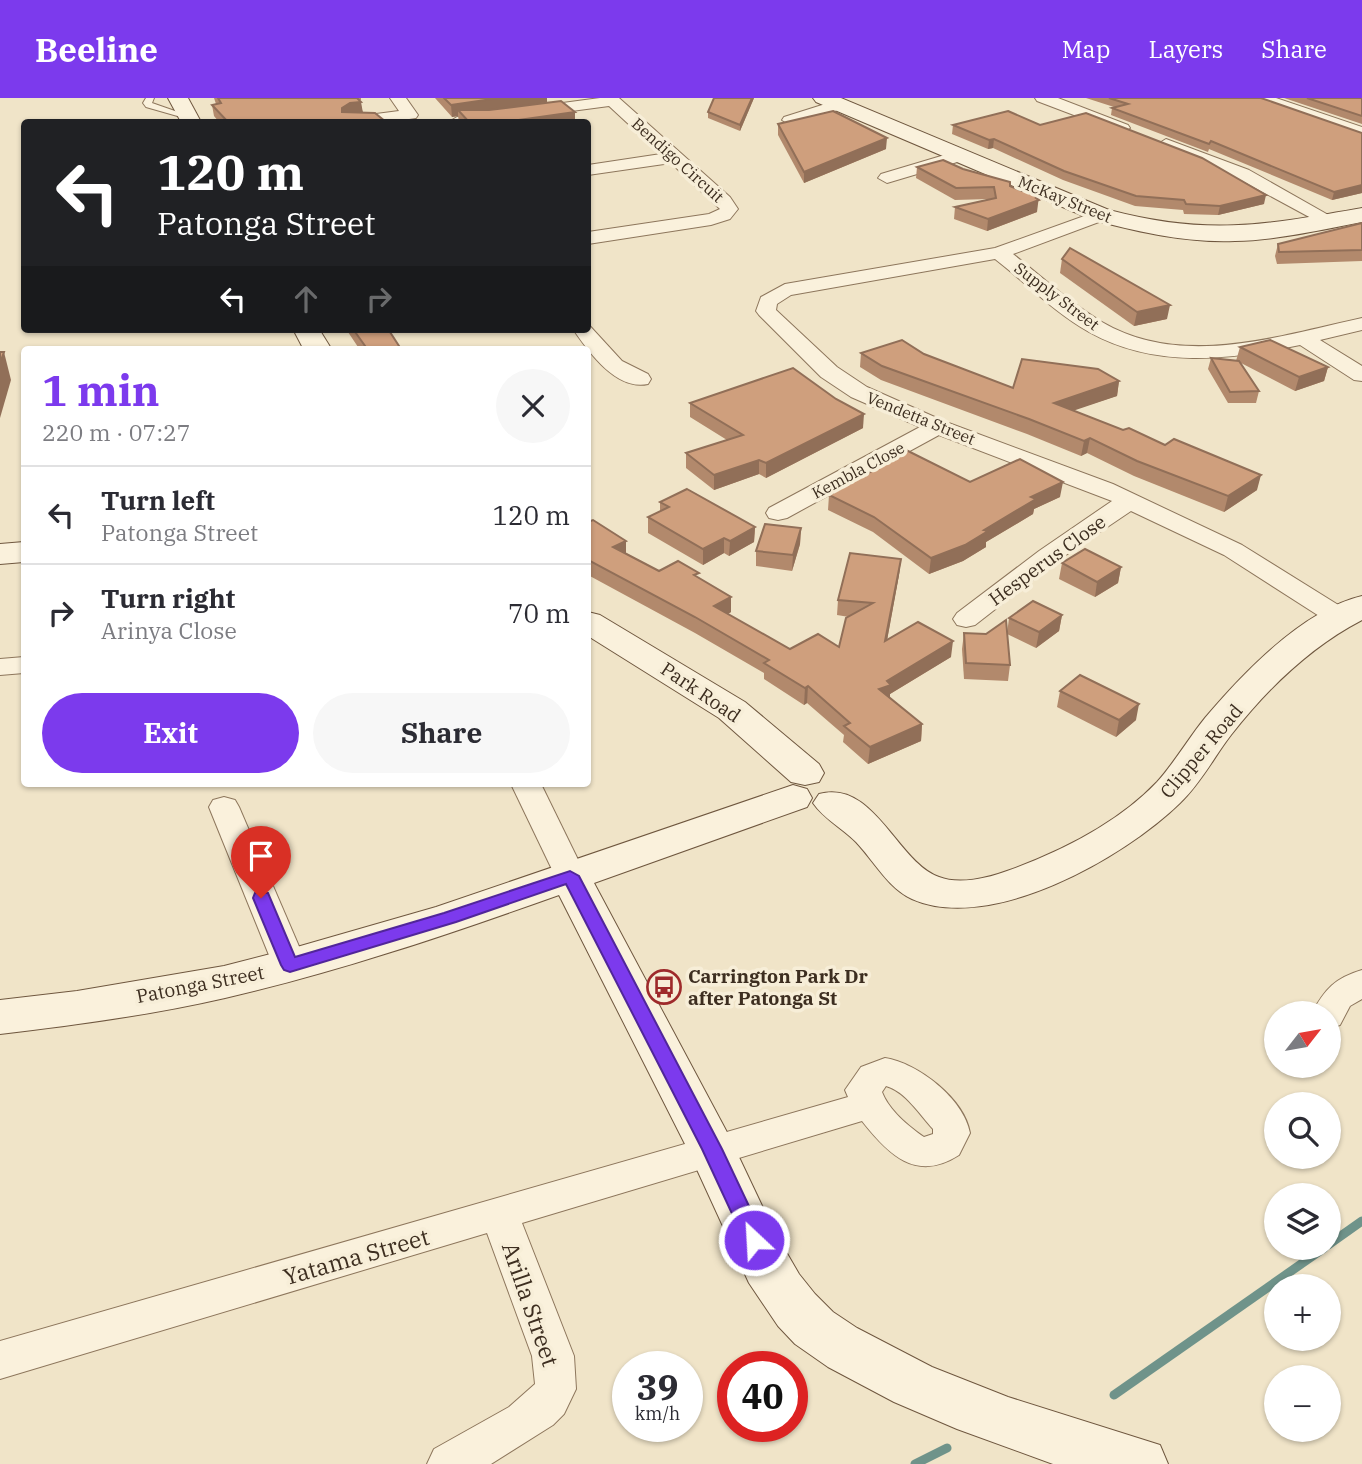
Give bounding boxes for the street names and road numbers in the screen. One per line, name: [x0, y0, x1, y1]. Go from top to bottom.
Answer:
street label: Bendigo Circuit: [628, 113, 728, 207]
street label: McKay Street: [1015, 171, 1115, 227]
street label: Supply Street: [1011, 258, 1104, 335]
street label: Vendetta Street: [864, 387, 979, 449]
street label: Kembla Close: [808, 437, 908, 503]
street label: Hesperus Close: [984, 509, 1110, 611]
street label: Park Road: [656, 657, 746, 727]
street label: Clipper Road: [1155, 699, 1247, 803]
street label: Patonga Street: [134, 960, 266, 1008]
street label: Yatama Street: [280, 1221, 432, 1291]
street label: Arilla Street: [496, 1238, 566, 1370]

